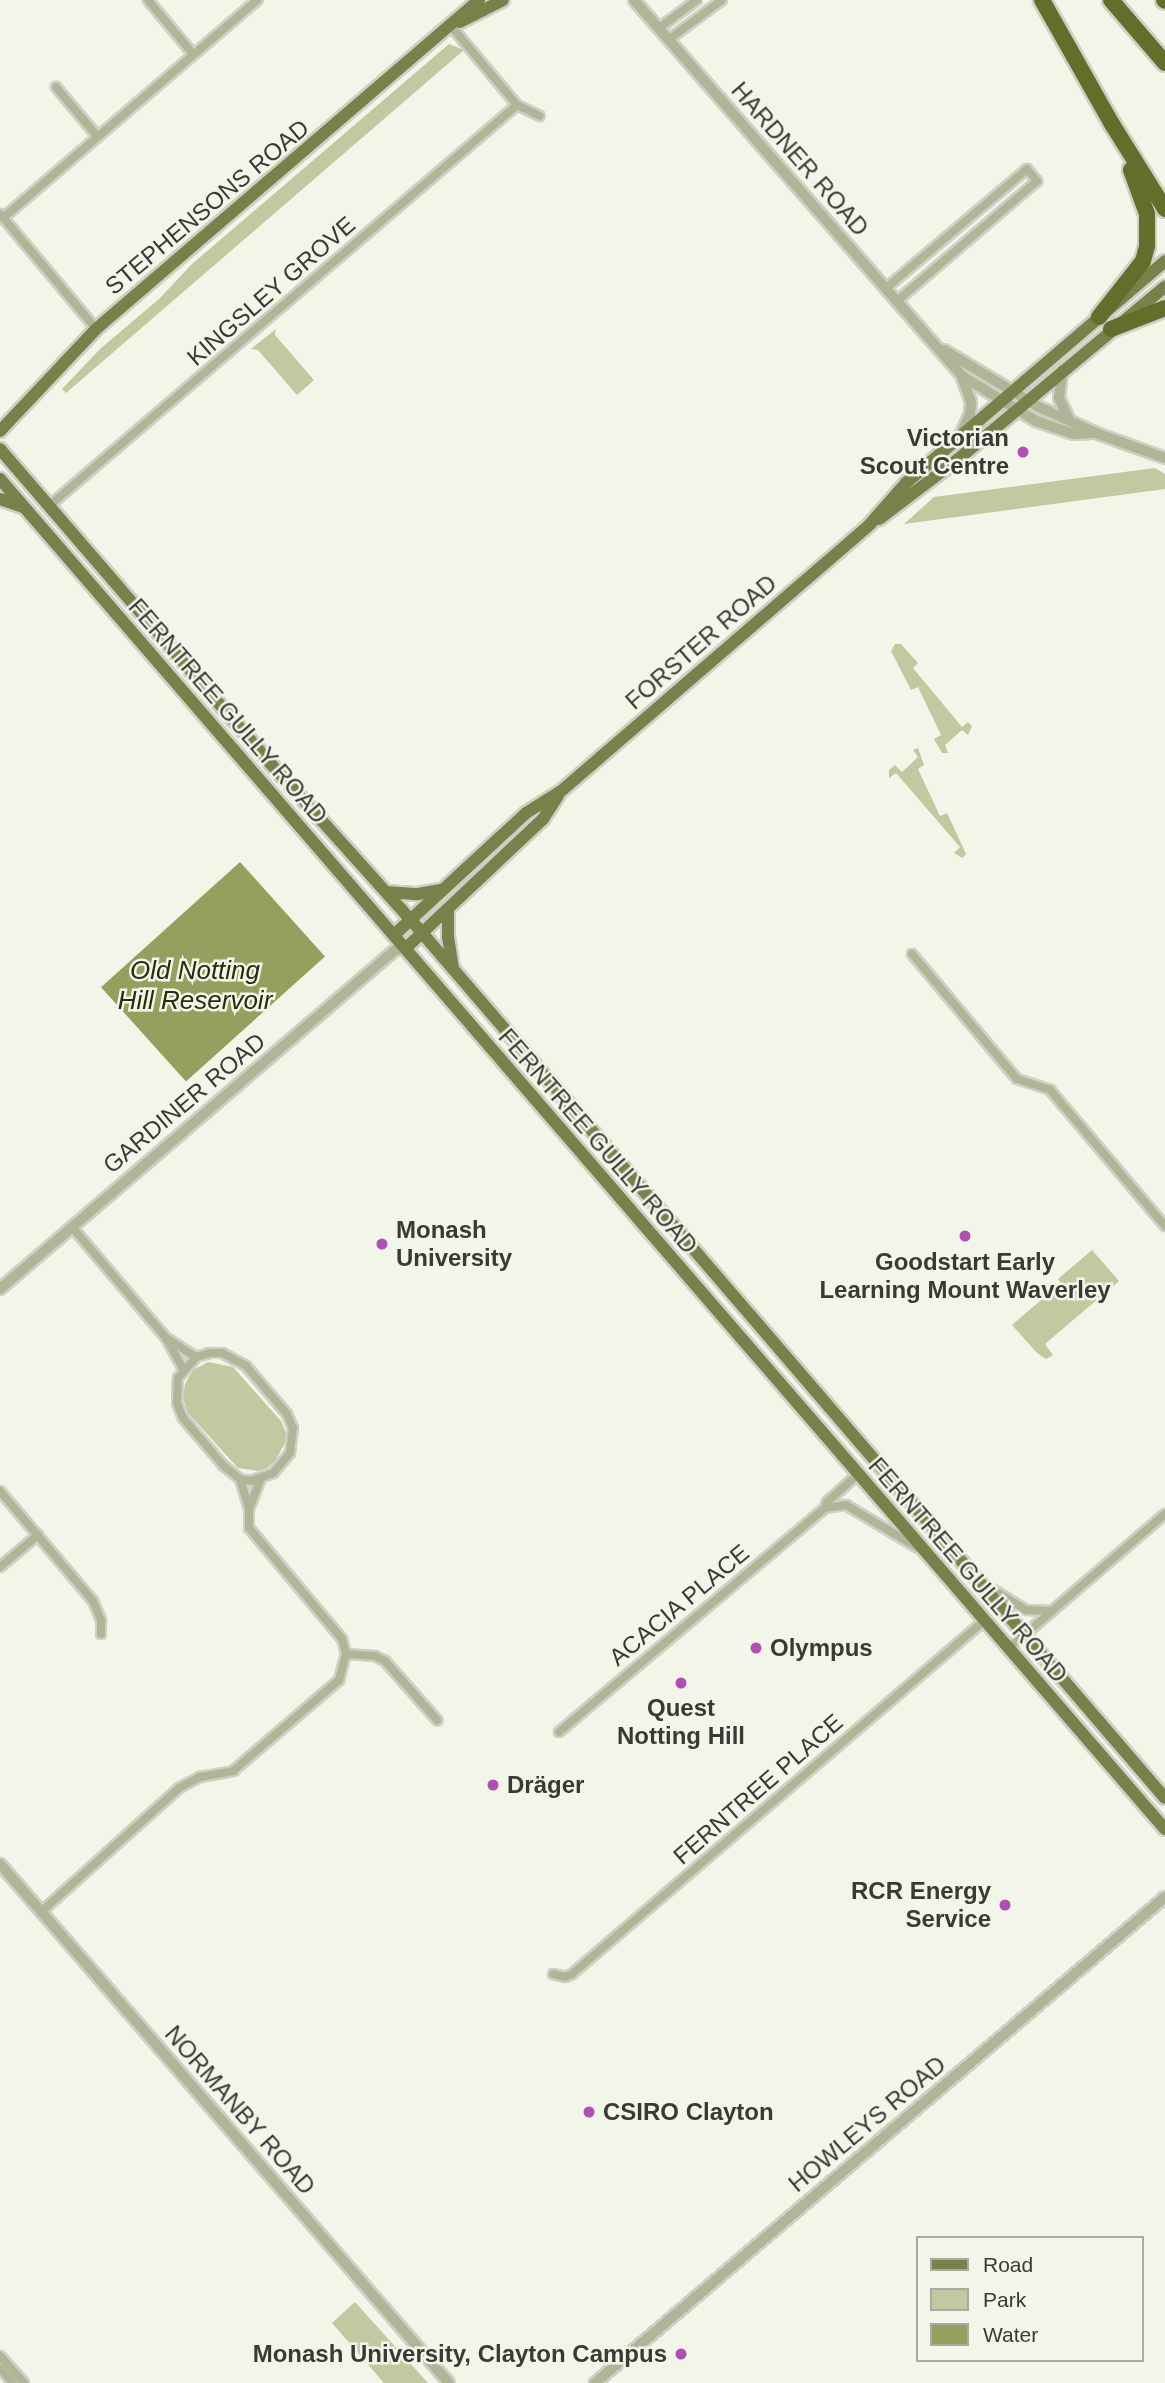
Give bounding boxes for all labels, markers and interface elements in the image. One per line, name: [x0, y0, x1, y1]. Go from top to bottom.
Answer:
street label: HARDNER ROAD: [725, 76, 875, 242]
street label: STEPHENSONS ROAD: [99, 113, 315, 301]
street label: KINGSLEY GROVE: [181, 210, 361, 372]
place label: Victorian Scout Centre: [860, 424, 1009, 480]
marker: Victorian Scout Centre: [1015, 444, 1031, 460]
street label: FORSTER ROAD: [620, 569, 782, 715]
street label: FERNTREE GULLY ROAD: [122, 593, 334, 829]
water label: Old Notting Hill Reservoir: [118, 955, 272, 1016]
street label: FERNTREE GULLY ROAD: [492, 1023, 704, 1259]
street label: GARDINER ROAD: [97, 1027, 271, 1179]
place label: Monash University: [396, 1216, 512, 1272]
marker: Goodstart Early Learning Mount Waverley: [957, 1228, 973, 1244]
marker: Monash University: [374, 1236, 390, 1252]
place label: Goodstart Early Learning Mount Waverley: [819, 1248, 1111, 1304]
street label: FERNTREE GULLY ROAD: [862, 1452, 1074, 1688]
street label: ACACIA PLACE: [603, 1538, 755, 1672]
place label: Olympus: [770, 1634, 873, 1662]
marker: Olympus: [748, 1640, 764, 1656]
marker: Quest Notting Hill: [673, 1675, 689, 1691]
place label: Quest Notting Hill: [617, 1694, 745, 1750]
street label: FERNTREE PLACE: [668, 1708, 848, 1870]
place label: Dräger: [507, 1771, 584, 1799]
marker: Dräger: [485, 1777, 501, 1793]
place label: RCR Energy Service: [851, 1877, 991, 1933]
marker: RCR Energy Service: [997, 1897, 1013, 1913]
street label: NORMANBY ROAD: [159, 2020, 321, 2200]
street label: HOWLEYS ROAD: [783, 2050, 951, 2198]
place label: CSIRO Clayton: [603, 2098, 774, 2126]
marker: CSIRO Clayton: [581, 2104, 597, 2120]
legend: [916, 2236, 1144, 2362]
text: Road: [983, 2253, 1033, 2276]
text: Park: [983, 2288, 1026, 2311]
text: Water: [983, 2323, 1038, 2346]
place label: Monash University, Clayton Campus: [253, 2340, 667, 2368]
marker: Monash University, Clayton Campus: [673, 2346, 689, 2362]

